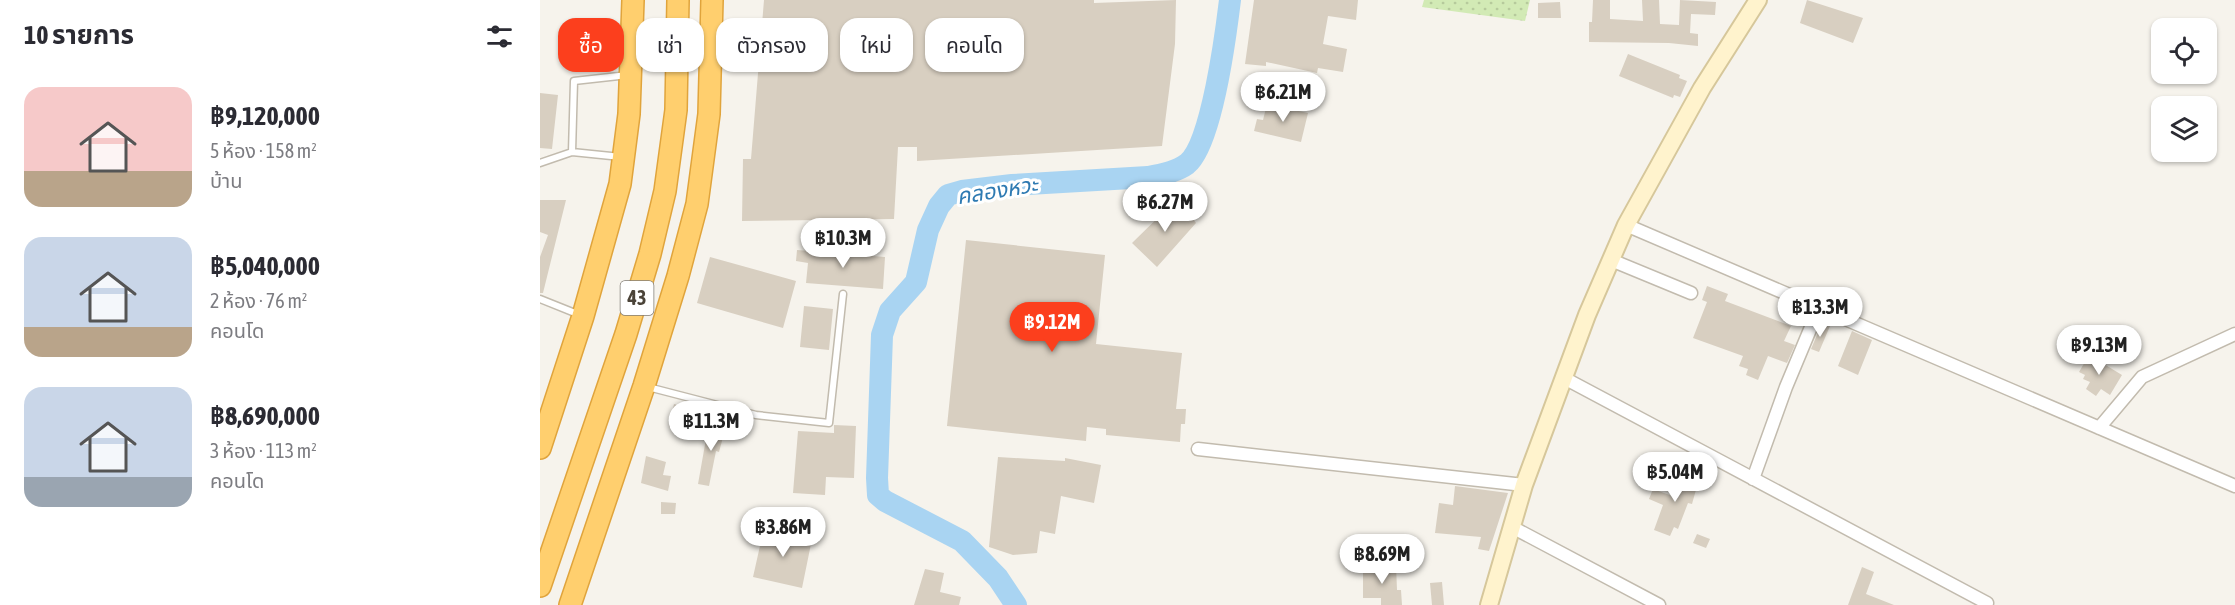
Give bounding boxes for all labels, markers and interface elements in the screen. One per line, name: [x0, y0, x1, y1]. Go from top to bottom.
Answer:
chip: ซื้อ: [558, 18, 624, 72]
chip: เช่า: [636, 18, 704, 72]
chip: ตัวกรอง: [716, 18, 828, 72]
chip: ใหม่: [840, 18, 913, 72]
chip: คอนโด: [925, 18, 1024, 72]
map controls: [2151, 18, 2217, 162]
button: locate: [2151, 18, 2217, 84]
text: 10 รายการ: [24, 20, 134, 50]
icon: filters: [483, 20, 516, 53]
pin: ฿6.21M: [1234, 72, 1332, 123]
text: ฿6.21M: [1255, 80, 1311, 103]
button: layers: [2151, 96, 2217, 162]
text: ฿9,120,000: [210, 101, 320, 131]
icon: home: [72, 111, 144, 183]
text: 5 ห้อง · 158 m²: [210, 139, 317, 162]
text: บ้าน: [210, 169, 242, 192]
water label: คลองหวะ: [955, 171, 1041, 209]
pin: ฿6.27M: [1116, 182, 1214, 233]
text: ฿6.27M: [1137, 190, 1193, 213]
pin: ฿10.3M: [794, 218, 892, 269]
text: ฿10.3M: [815, 226, 871, 249]
text: ฿5,040,000: [210, 251, 320, 281]
icon: home: [72, 261, 144, 333]
road number: 43: [620, 281, 654, 315]
pin: ฿13.3M: [1771, 287, 1869, 338]
text: 2 ห้อง · 76 m²: [210, 289, 307, 312]
text: ฿13.3M: [1792, 295, 1848, 318]
pin: ฿9.12M: [1003, 302, 1101, 353]
text: ฿9.12M: [1024, 310, 1080, 333]
text: คอนโด: [210, 319, 264, 342]
pin: ฿9.13M: [2050, 325, 2148, 376]
text: ฿9.13M: [2071, 333, 2127, 356]
text: ฿8,690,000: [210, 401, 320, 431]
pin: ฿11.3M: [662, 401, 760, 452]
text: ฿11.3M: [683, 409, 739, 432]
icon: home: [72, 411, 144, 483]
text: 3 ห้อง · 113 m²: [210, 439, 317, 462]
pin: ฿5.04M: [1626, 452, 1724, 503]
text: ฿5.04M: [1647, 460, 1703, 483]
text: คอนโด: [210, 469, 264, 492]
pin: ฿3.86M: [734, 507, 832, 558]
text: ฿3.86M: [755, 515, 811, 538]
pin: ฿8.69M: [1333, 534, 1431, 585]
text: ฿8.69M: [1354, 542, 1410, 565]

